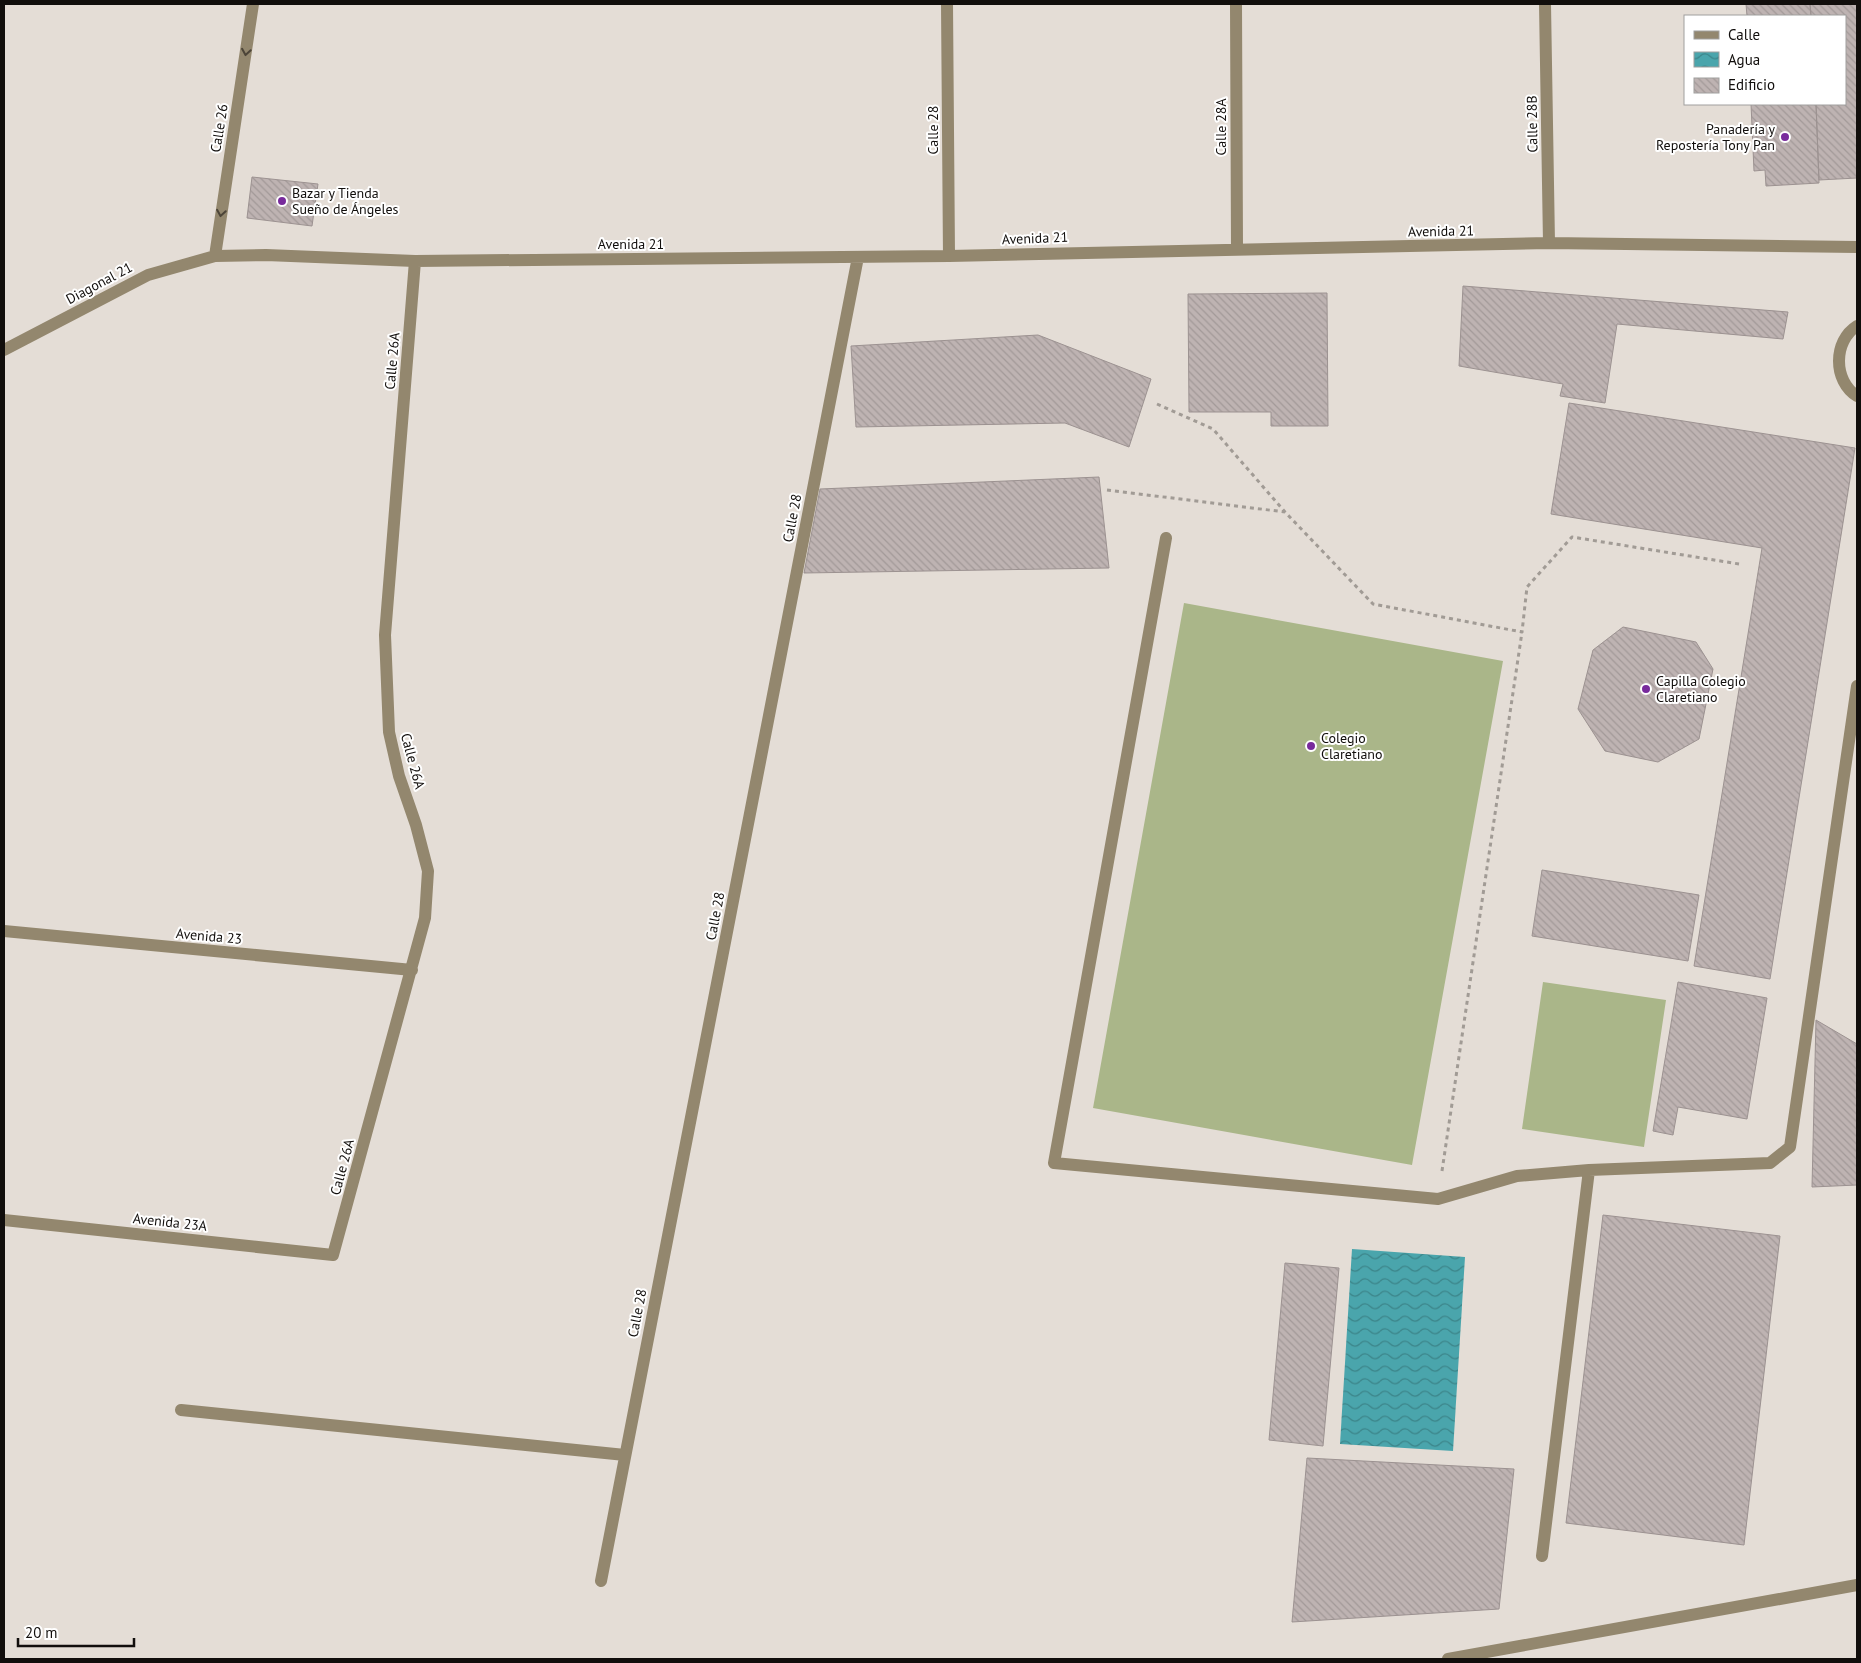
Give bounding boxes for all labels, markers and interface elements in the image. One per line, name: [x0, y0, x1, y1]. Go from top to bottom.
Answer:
legend: [1684, 15, 1846, 105]
text: Calle: [1728, 25, 1760, 44]
one-way arrow: [241, 48, 251, 56]
text: Agua: [1728, 50, 1760, 69]
text: Edificio: [1728, 75, 1775, 94]
street label: Calle 28B: [1523, 95, 1541, 153]
street label: Calle 28A: [1212, 98, 1230, 156]
street label: Calle 26: [206, 102, 232, 154]
street label: Calle 28: [924, 106, 942, 155]
place label: Panadería y Repostería Tony Pan: [1656, 120, 1775, 154]
marker: Panadería y Repostería Tony Pan: [1779, 131, 1791, 143]
place label: Bazar y Tienda Sueño de Ángeles: [292, 184, 399, 218]
marker: Bazar y Tienda Sueño de Ángeles: [276, 195, 288, 207]
one-way arrow: [217, 208, 227, 217]
street label: Avenida 21: [1408, 221, 1474, 241]
street label: Avenida 21: [1002, 228, 1068, 248]
street label: Avenida 21: [598, 235, 664, 253]
street label: Diagonal 21: [63, 258, 135, 308]
street label: Calle 26A: [381, 331, 404, 390]
street label: Calle 28: [778, 492, 806, 544]
place label: Capilla Colegio Claretiano: [1656, 672, 1746, 706]
marker: Capilla Colegio Claretiano: [1640, 683, 1652, 695]
place label: Colegio Claretiano: [1321, 729, 1383, 763]
street label: Calle 26A: [397, 731, 429, 792]
marker: Colegio Claretiano: [1305, 740, 1317, 752]
street label: Calle 28: [701, 890, 729, 942]
street label: Avenida 23: [175, 924, 243, 948]
street label: Calle 26A: [326, 1136, 358, 1197]
street label: Avenida 23A: [132, 1209, 209, 1235]
street label: Calle 28: [623, 1287, 651, 1339]
scale bar: [18, 1616, 134, 1648]
text: 20 m: [25, 1623, 58, 1642]

